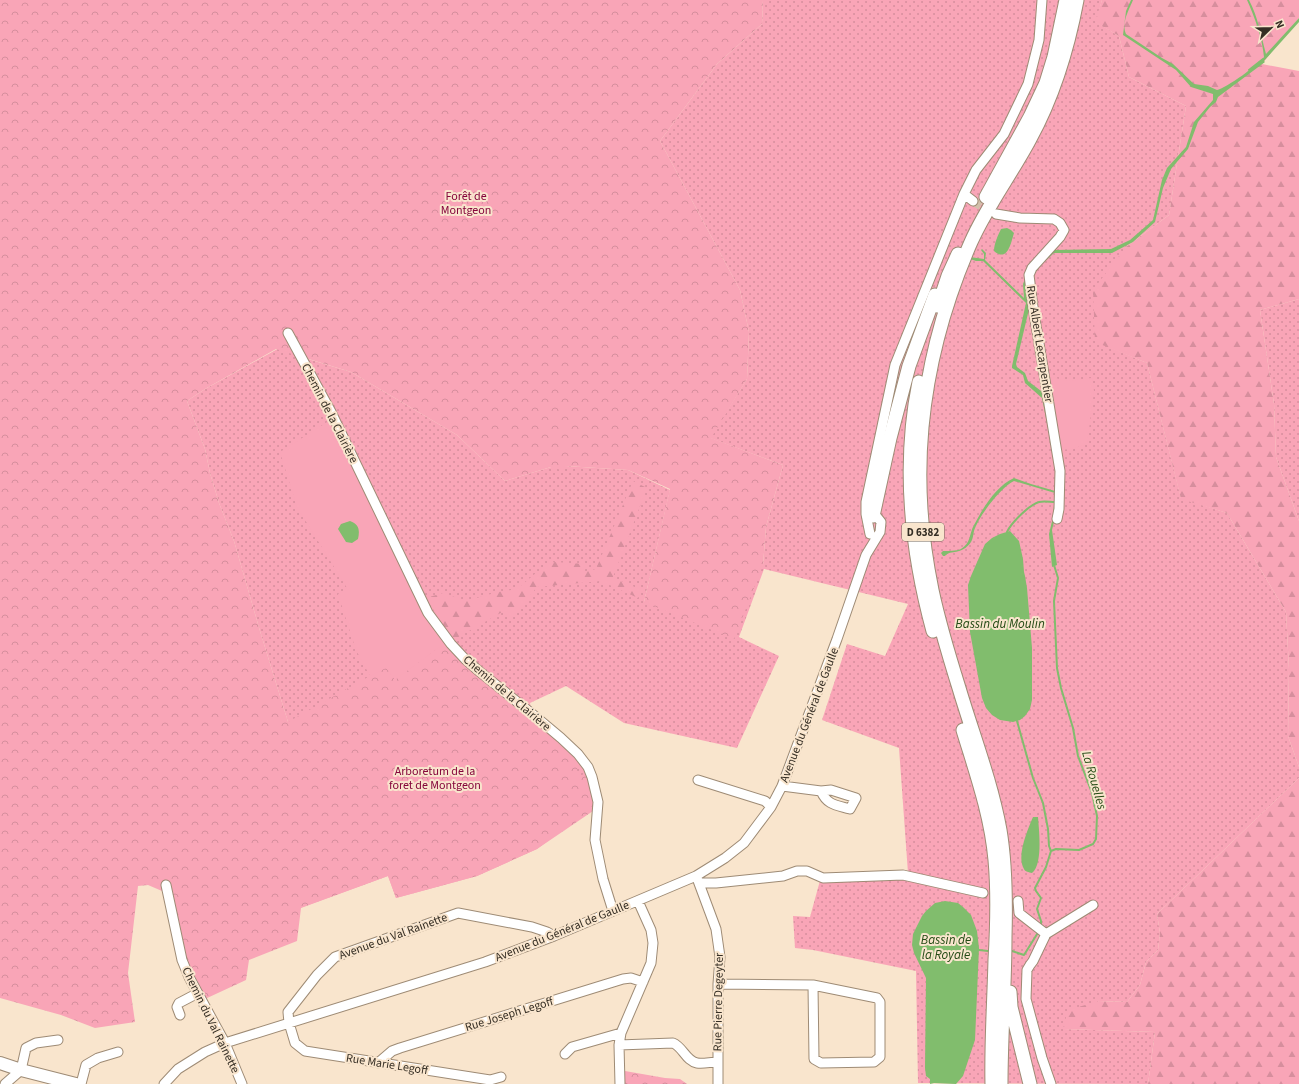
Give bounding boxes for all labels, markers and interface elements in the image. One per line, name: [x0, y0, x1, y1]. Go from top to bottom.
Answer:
north arrow: [1251, 8, 1291, 48]
text: N: [1271, 18, 1288, 31]
park label: Forêt de Montgeon: [441, 188, 491, 219]
street label: Rue Albert Lecarpentier: [1022, 284, 1057, 405]
street label: Chemin de la Clairière: [297, 360, 362, 466]
road number: D 6382: [902, 523, 944, 541]
water label: Bassin du Moulin: [955, 615, 1045, 633]
street label: Avenue du Général de Gaulle: [776, 645, 843, 785]
street label: Chemin de la Clairière: [459, 652, 554, 735]
water label: La Rouelles: [1077, 749, 1111, 812]
park label: Arboretum de la foret de Montgeon: [389, 763, 481, 794]
street label: Avenue du Général de Gaulle: [493, 897, 632, 966]
street label: Avenue du Val Rainette: [337, 909, 450, 964]
water label: Bassin de la Royale: [921, 931, 971, 964]
street label: Rue Pierre Degeyter: [709, 952, 728, 1051]
street label: Chemin du Val Rainette: [177, 964, 244, 1076]
street label: Rue Joseph Legoff: [463, 993, 556, 1036]
street label: Rue Marie Legoff: [345, 1050, 430, 1080]

